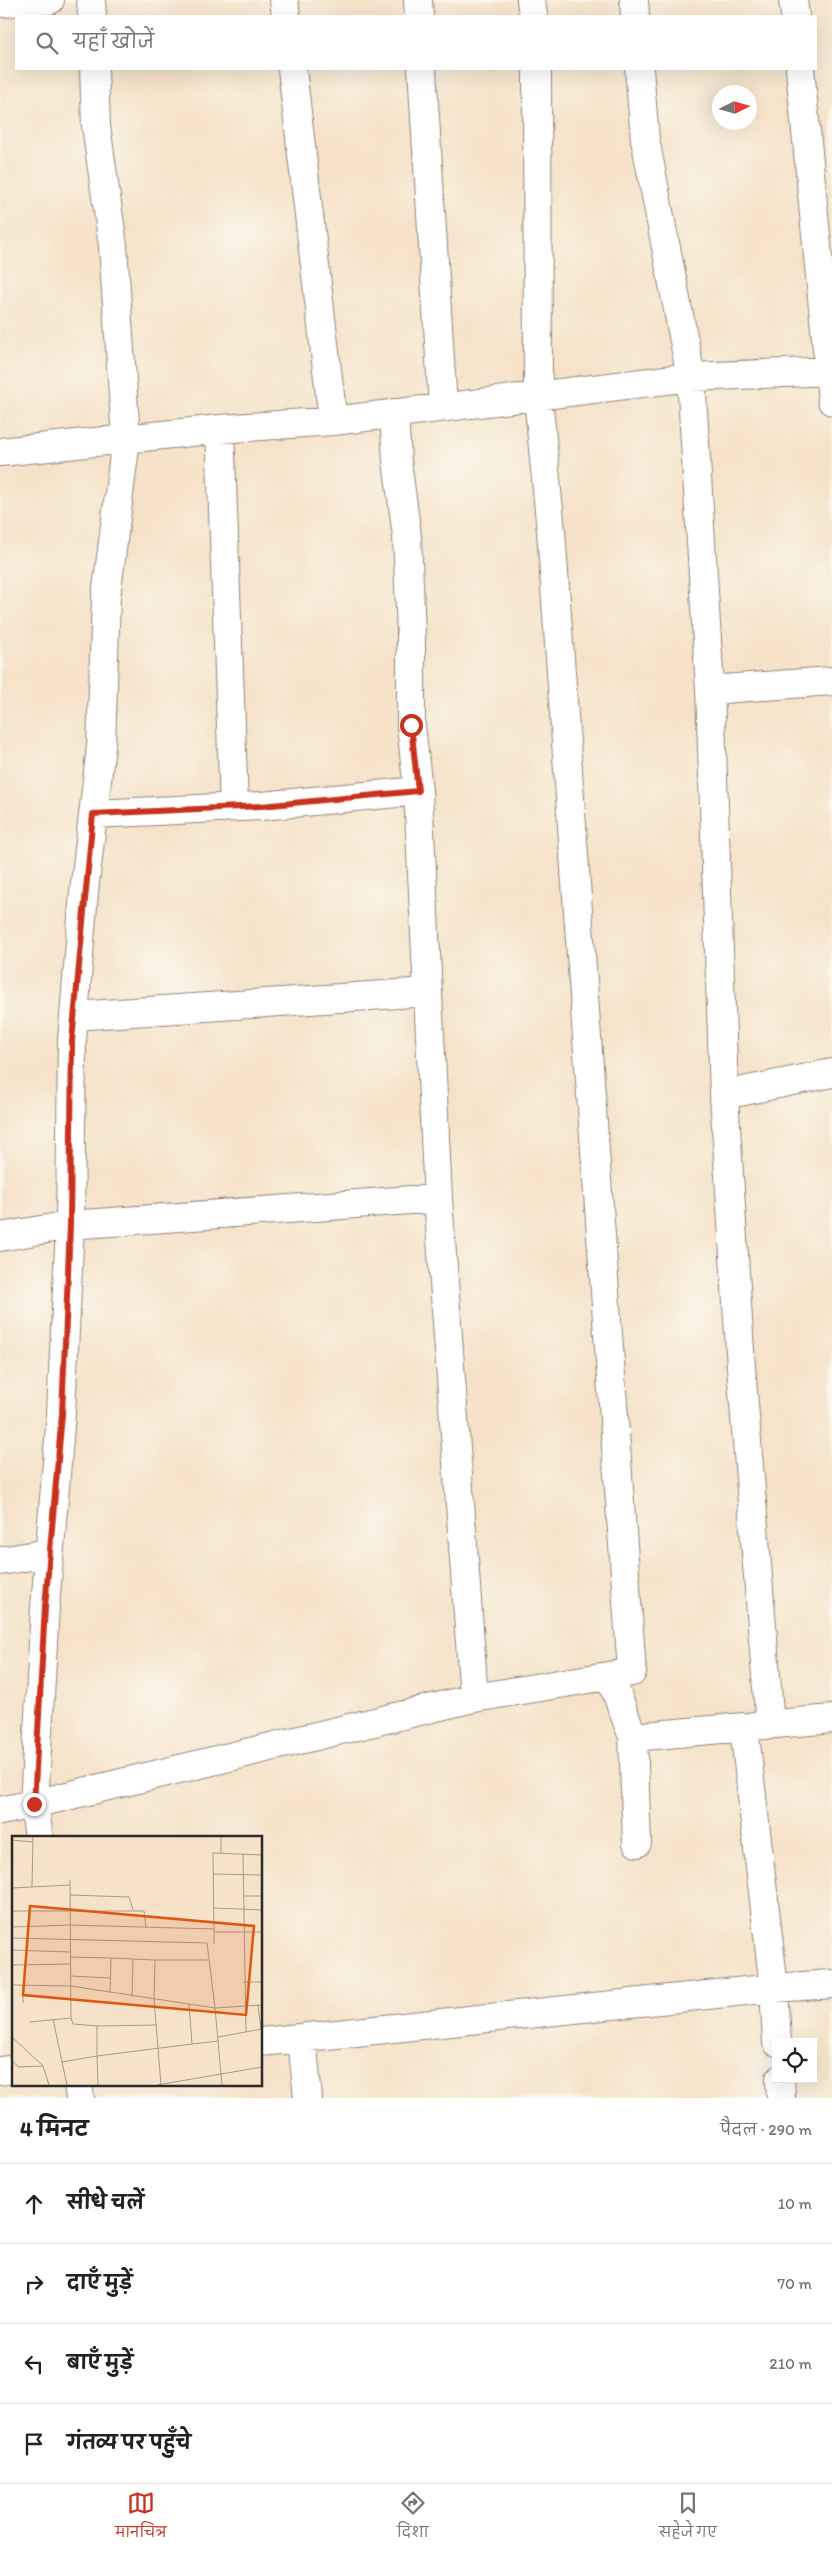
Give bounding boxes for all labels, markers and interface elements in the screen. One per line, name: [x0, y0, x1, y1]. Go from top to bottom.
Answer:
search box: [15, 15, 817, 70]
icon: search: [33, 29, 61, 57]
text: यहाँ खोजें: [73, 30, 154, 53]
north arrow: [712, 85, 757, 130]
route start: [400, 714, 423, 737]
route end: [23, 1793, 46, 1816]
inset map: [12, 1836, 262, 2086]
map controls: [772, 2038, 817, 2083]
button: locate: [772, 2038, 817, 2083]
text: 4 मिनट: [20, 2116, 88, 2141]
text: पैदल · 290 m: [720, 2120, 812, 2139]
icon: ahead: [20, 2190, 48, 2218]
text: सीधे चलें: [67, 2191, 144, 2214]
text: 10 m: [778, 2194, 812, 2213]
icon: right: [20, 2270, 48, 2298]
text: दाएँ मुड़ें: [67, 2271, 133, 2294]
text: 70 m: [777, 2274, 812, 2293]
icon: left: [20, 2350, 48, 2378]
text: बाएँ मुड़ें: [67, 2351, 133, 2374]
text: 210 m: [769, 2354, 812, 2373]
icon: arrive: [20, 2430, 48, 2458]
text: गंतव्य पर पहुँचे: [67, 2431, 191, 2454]
tab: मानचित्र: [115, 2489, 167, 2548]
tab: दिशा: [397, 2489, 429, 2548]
tab: सहेजे गए: [659, 2489, 717, 2548]

